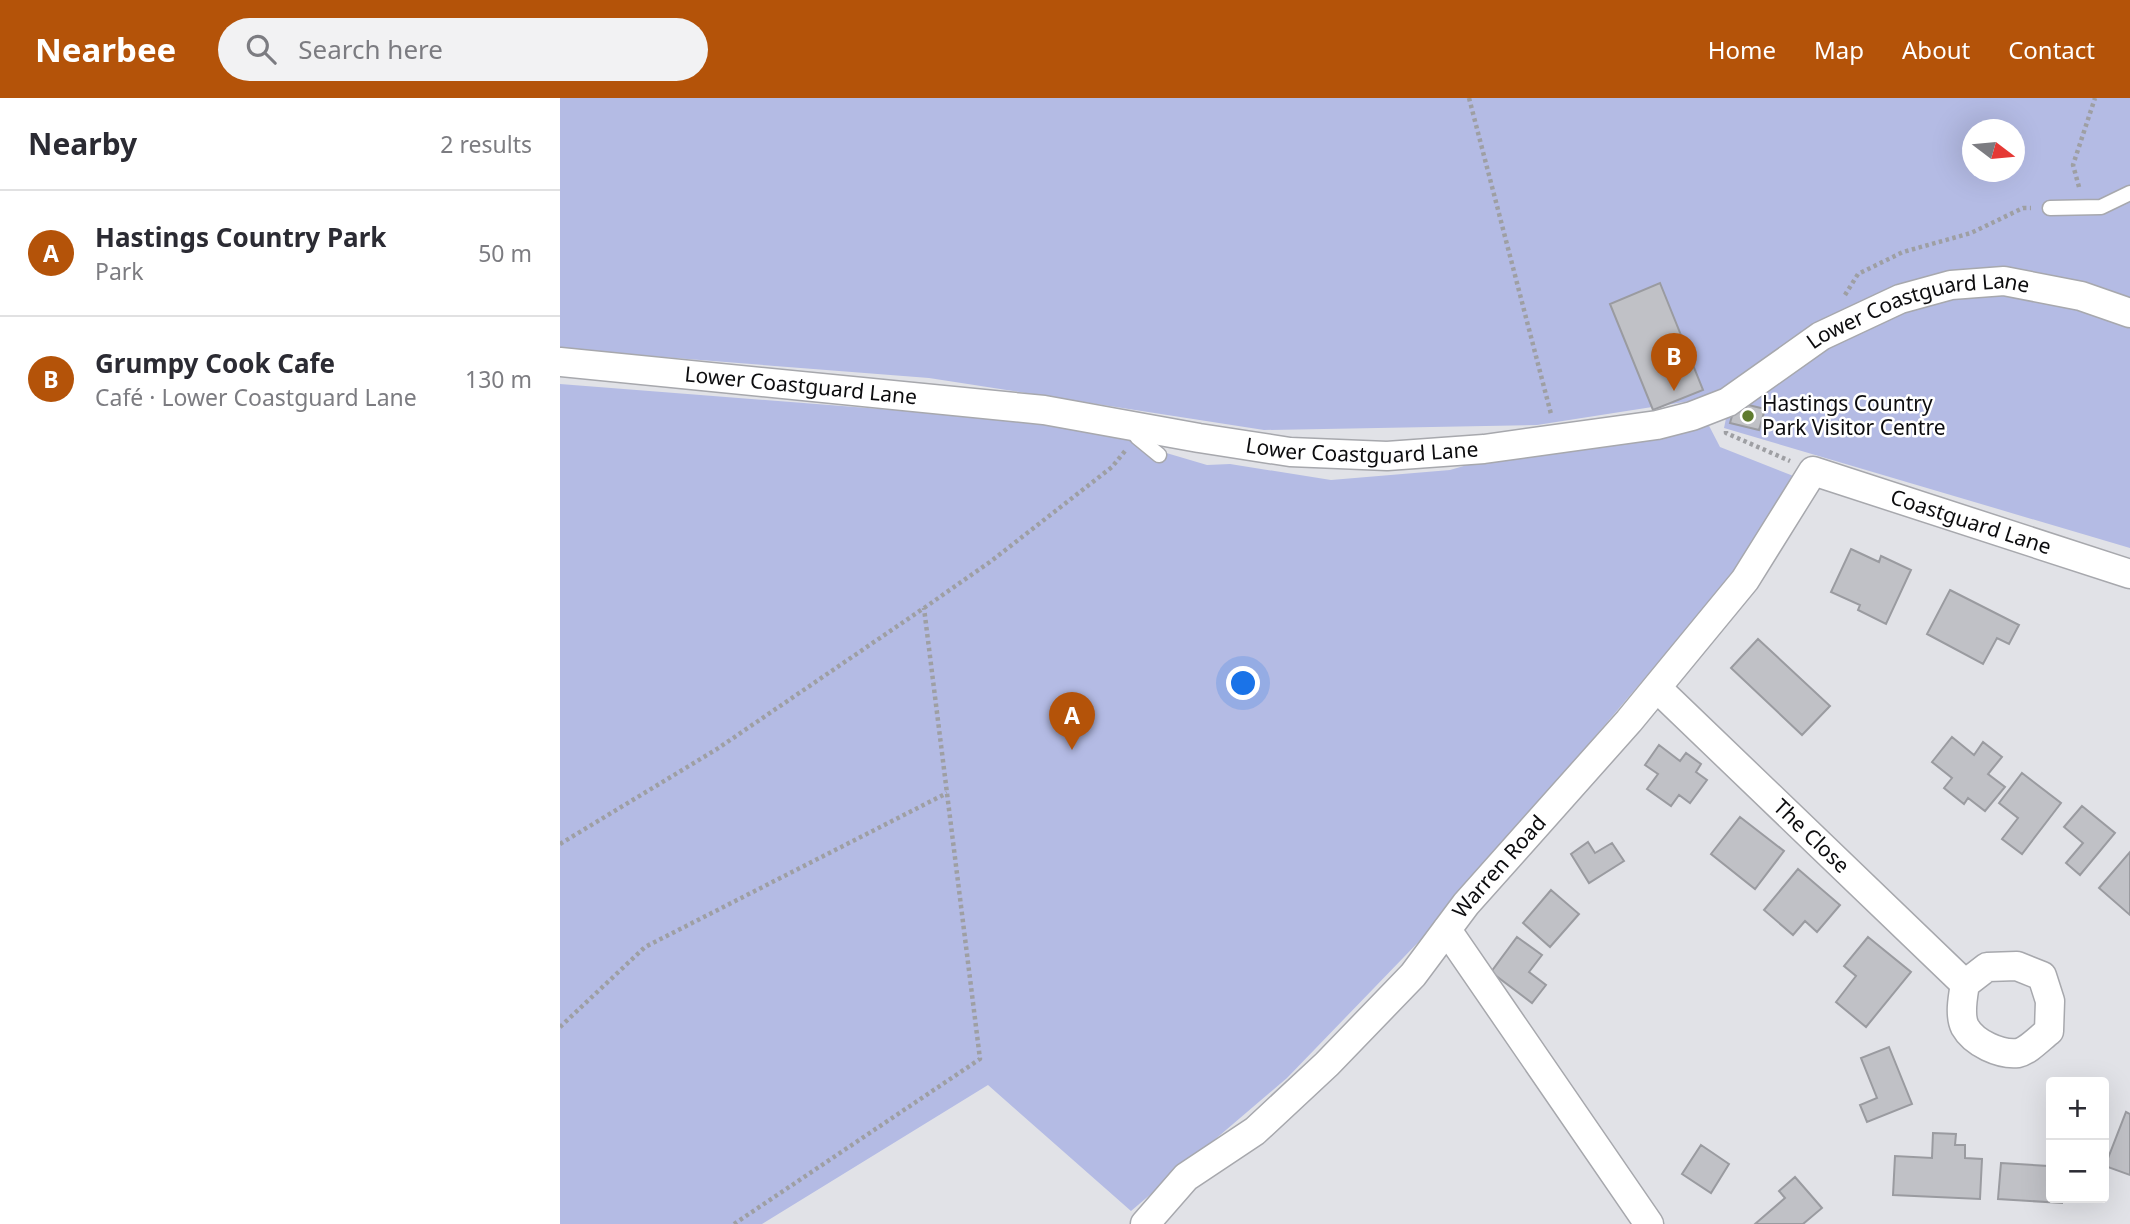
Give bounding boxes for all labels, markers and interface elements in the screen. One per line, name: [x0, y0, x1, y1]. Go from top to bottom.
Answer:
search box: [218, 18, 708, 81]
text: Nearbee: [35, 27, 176, 72]
icon: search: [242, 30, 280, 68]
text: Search here: [298, 31, 443, 67]
text: Home: [1708, 33, 1776, 66]
text: Map: [1814, 33, 1864, 66]
text: About: [1902, 33, 1970, 66]
text: Contact: [2008, 33, 2095, 66]
north arrow: [1962, 119, 2025, 182]
text: Nearby: [28, 123, 137, 164]
text: 2 results: [440, 128, 532, 160]
text: Hastings Country Park: [95, 219, 386, 255]
text: A: [43, 237, 59, 269]
text: 50 m: [478, 237, 532, 269]
text: Park: [95, 255, 144, 287]
street label: Lower Coastguard Lane: [1801, 266, 2032, 355]
pin: B: [1651, 333, 1697, 391]
text: Grumpy Cook Cafe: [95, 345, 335, 381]
street label: Lower Coastguard Lane: [683, 359, 918, 410]
text: B: [43, 363, 59, 395]
text: 130 m: [465, 363, 532, 395]
text: Café · Lower Coastguard Lane: [95, 381, 417, 413]
place label: Hastings Country Park Visitor Centre: [1762, 389, 1946, 441]
marker: Hastings Country Park Visitor Centre: [1740, 408, 1756, 424]
street label: Lower Coastguard Lane: [1244, 430, 1479, 469]
street label: Coastguard Lane: [1887, 482, 2055, 560]
your location: [1226, 666, 1260, 700]
pin: A: [1049, 692, 1095, 750]
street label: The Close: [1768, 792, 1856, 879]
street label: Warren Road: [1445, 809, 1552, 923]
map controls: [2046, 1077, 2109, 1203]
button: +: [2046, 1077, 2109, 1140]
button: −: [2046, 1140, 2109, 1203]

